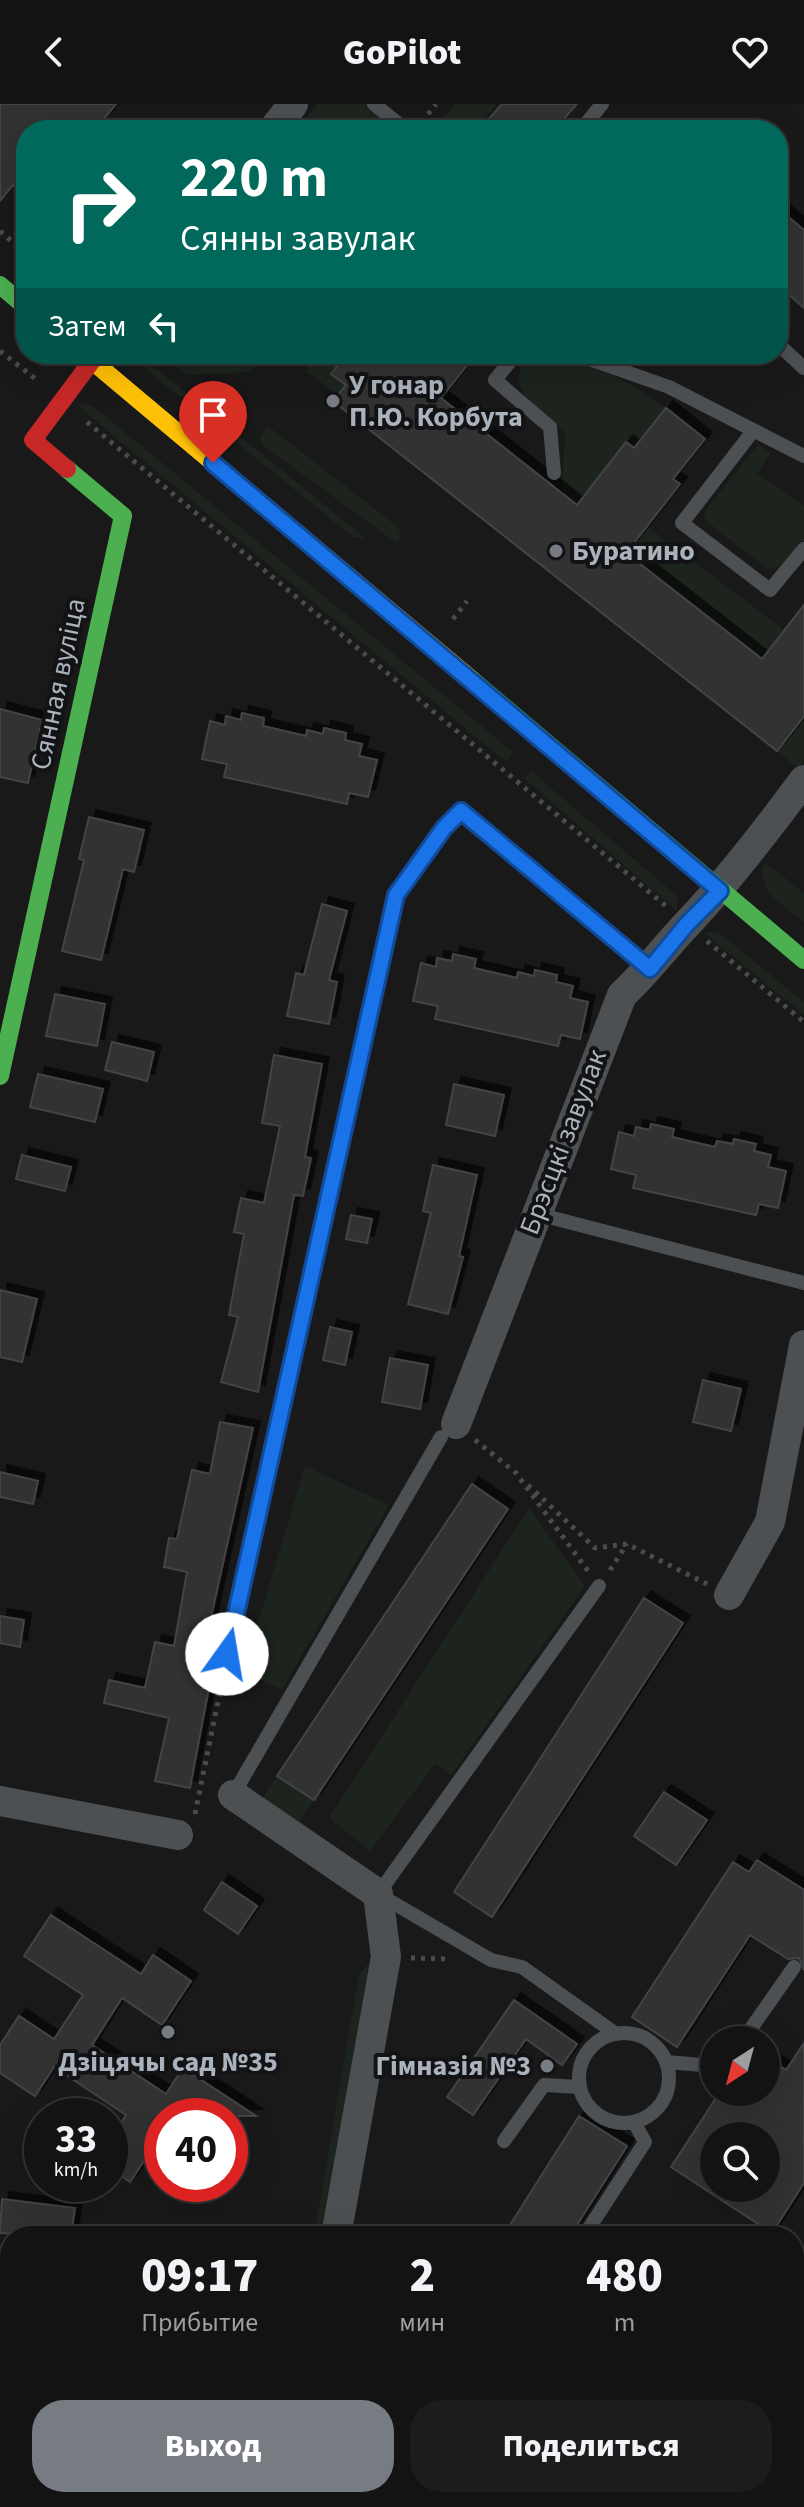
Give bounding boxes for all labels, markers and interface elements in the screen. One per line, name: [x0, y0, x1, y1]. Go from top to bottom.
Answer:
text: GoPilot: [343, 27, 461, 78]
icon: back: [32, 30, 76, 74]
icon: heart: [728, 30, 772, 74]
text: 220 m: [180, 139, 328, 218]
icon: right: [48, 152, 152, 256]
text: Сянны завулак: [180, 213, 415, 264]
icon: left: [142, 304, 186, 348]
text: Затем: [48, 305, 126, 348]
place label: У гонар П.Ю. Корбута: [349, 365, 523, 437]
pin: [179, 381, 247, 463]
marker: У гонар П.Ю. Корбута: [324, 392, 342, 410]
icon: arrive: [191, 393, 235, 437]
place label: Буратино: [572, 531, 695, 571]
marker: Буратино: [547, 542, 565, 560]
street label: Сянная вуліца: [20, 594, 96, 774]
street label: Брэсцкі завулак: [509, 1043, 617, 1240]
position arrow: [185, 1612, 269, 1696]
marker: Дзіцячы сад №35: [159, 2023, 177, 2041]
north arrow: [700, 2026, 780, 2106]
map controls: [700, 2026, 780, 2202]
place label: Дзіцячы сад №35: [58, 2042, 278, 2082]
place label: Гімназія №3: [375, 2046, 531, 2086]
marker: Гімназія №3: [538, 2057, 556, 2075]
speed limit sign: 40: [144, 2098, 248, 2202]
text: 33: [55, 2111, 97, 2168]
button: search: [700, 2122, 780, 2202]
text: km/h: [54, 2156, 98, 2184]
text: 09:17: [141, 2242, 258, 2310]
text: 2: [409, 2242, 435, 2310]
text: 480: [586, 2242, 663, 2310]
text: Прибытие: [141, 2304, 258, 2341]
text: мин: [399, 2304, 445, 2341]
text: m: [614, 2304, 635, 2341]
button: Выход: [32, 2400, 394, 2492]
button: Поделиться: [410, 2400, 772, 2492]

